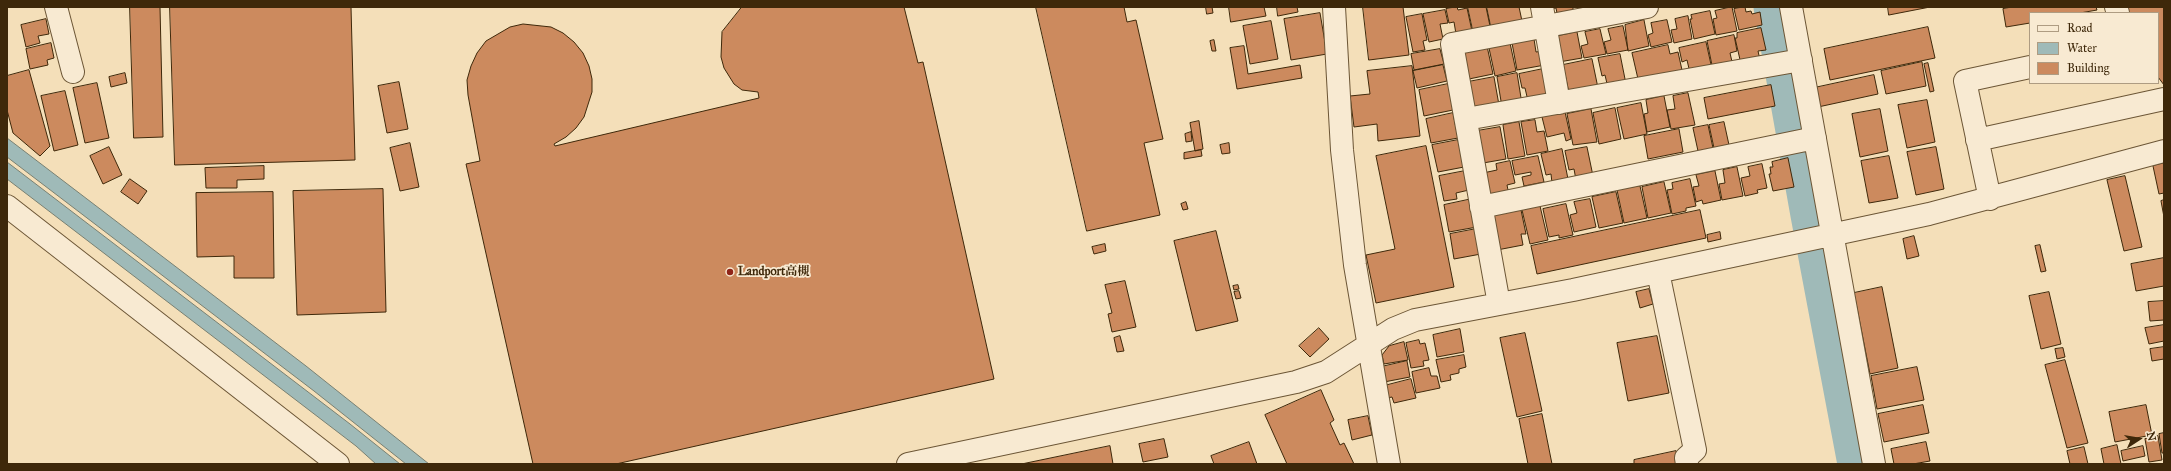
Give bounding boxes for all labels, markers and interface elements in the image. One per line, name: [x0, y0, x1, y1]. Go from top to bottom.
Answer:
legend: [2029, 12, 2159, 84]
text: Road: [2067, 21, 2093, 35]
text: Water: [2067, 41, 2097, 55]
text: Building: [2067, 61, 2109, 75]
place label: Landport高槻: [738, 265, 809, 279]
marker: Landport高槻: [725, 267, 735, 277]
north arrow: [2119, 419, 2159, 459]
text: N: [2144, 430, 2159, 442]

